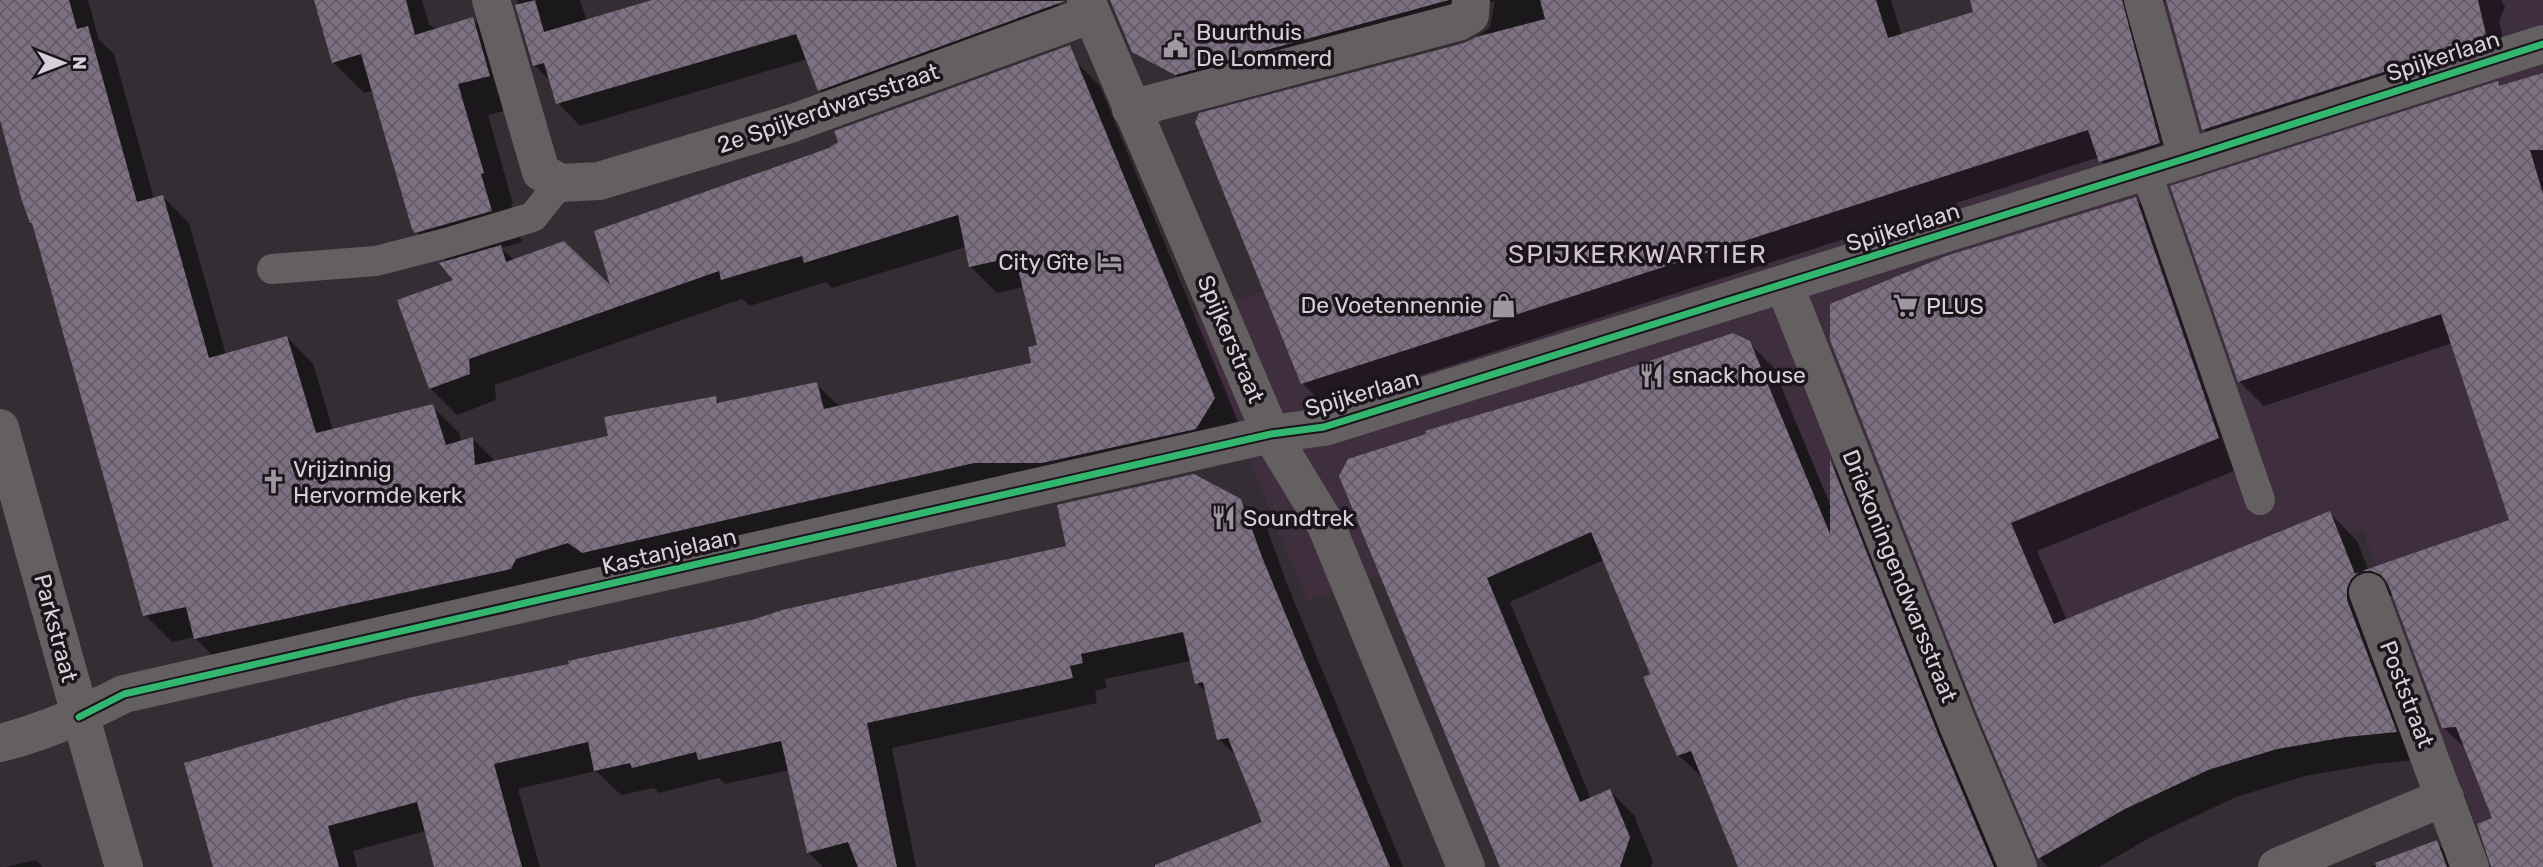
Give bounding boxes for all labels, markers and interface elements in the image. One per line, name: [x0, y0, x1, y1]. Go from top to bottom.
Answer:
place label: Buurthuis De Lommerd: [1196, 18, 1332, 72]
street label: Spijkerlaan: [2383, 25, 2503, 87]
north arrow: [28, 28, 98, 98]
public building icon: Buurthuis De Lommerd: [1162, 31, 1190, 59]
text: N: [68, 56, 91, 70]
street label: 2e Spijkerdwarsstraat: [713, 57, 943, 159]
street label: Spijkerlaan: [1843, 196, 1963, 258]
district label: SPIJKERKWARTIER: [1508, 239, 1768, 270]
place label: City Gîte: [998, 248, 1089, 276]
hotel icon: City Gîte: [1095, 248, 1123, 276]
street label: Spijkerstraat: [1192, 271, 1270, 407]
place label: De Voetennennie: [1300, 291, 1483, 319]
shop icon: De Voetennennie: [1489, 291, 1517, 319]
supermarket icon: PLUS: [1892, 292, 1920, 320]
place label: PLUS: [1926, 292, 1984, 320]
restaurant icon: snack house: [1638, 361, 1666, 389]
place label: snack house: [1672, 361, 1806, 389]
street label: Spijkerlaan: [1302, 363, 1422, 423]
street label: Driekoningendwarsstraat: [1836, 446, 1964, 706]
place label: Vrijzinnig Hervormde kerk: [293, 455, 463, 509]
church icon: Vrijzinnig Hervormde kerk: [259, 468, 287, 496]
restaurant icon: Soundtrek: [1209, 504, 1237, 532]
place label: Soundtrek: [1243, 504, 1354, 532]
street label: Kastanjelaan: [599, 522, 739, 580]
street label: Parkstraat: [28, 571, 84, 685]
street label: Poststraat: [2374, 637, 2440, 751]

